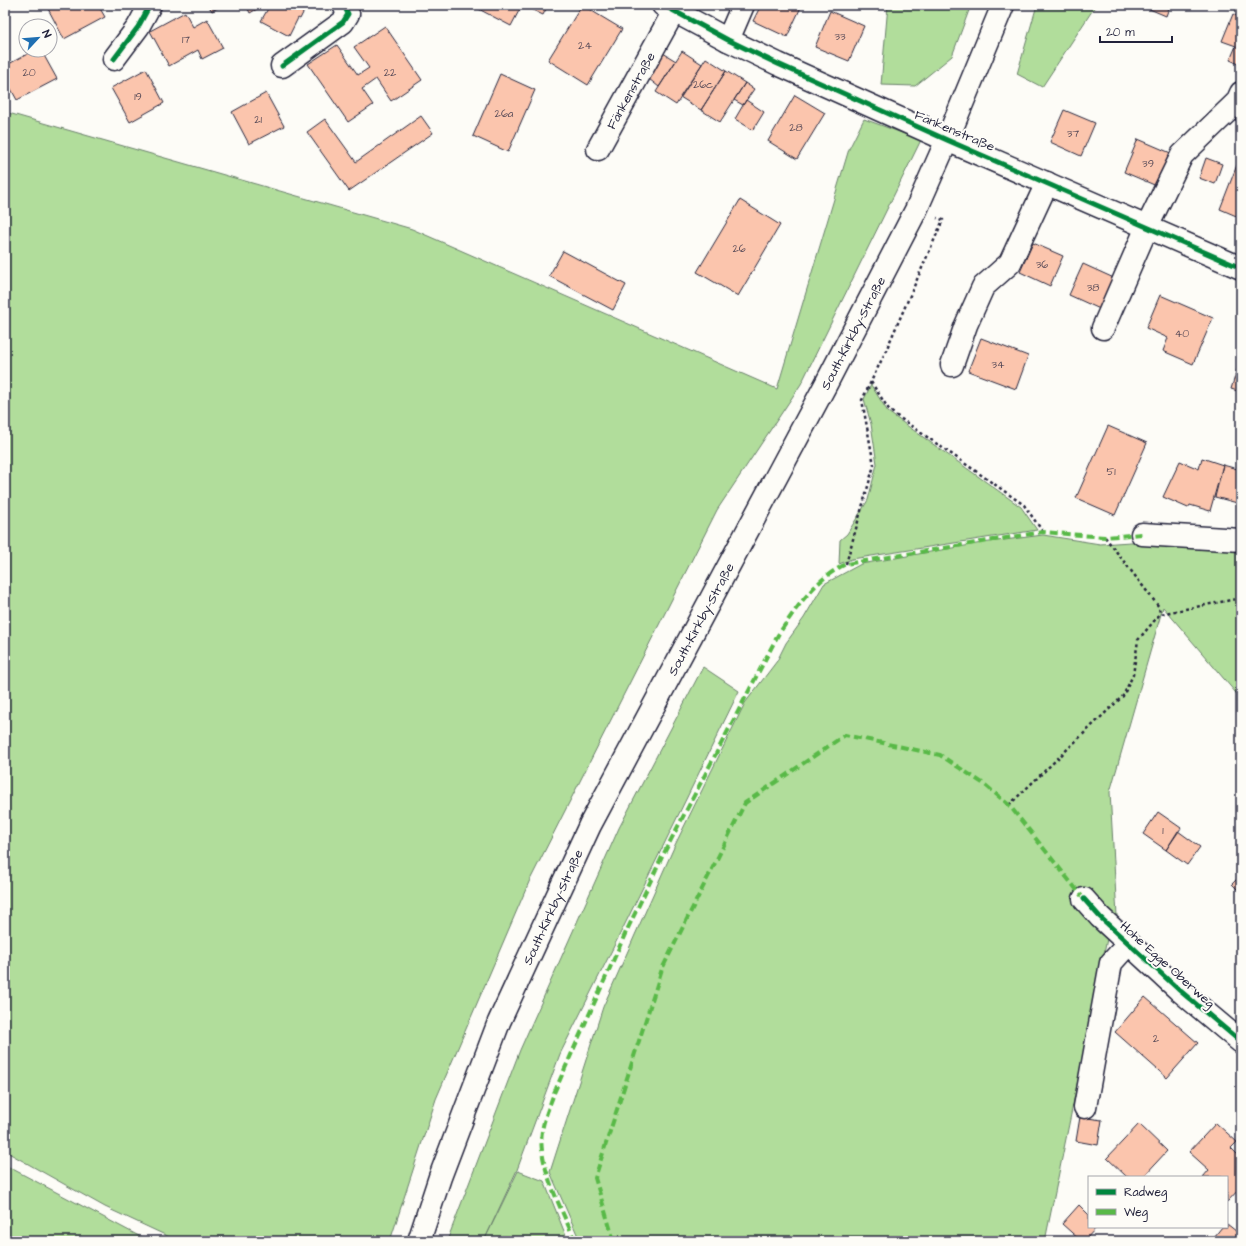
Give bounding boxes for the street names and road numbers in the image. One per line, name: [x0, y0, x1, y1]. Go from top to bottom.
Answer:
street label: Fänkenstraße: [603, 49, 660, 133]
street label: Fänkenstraße: [912, 106, 997, 156]
street label: South-Kirkby-Straße: [817, 274, 890, 393]
street label: South-Kirkby-Straße: [664, 560, 739, 679]
street label: South-Kirkby-Straße: [519, 847, 588, 968]
street label: Hohe Egge Oberweg: [1115, 917, 1219, 1013]

